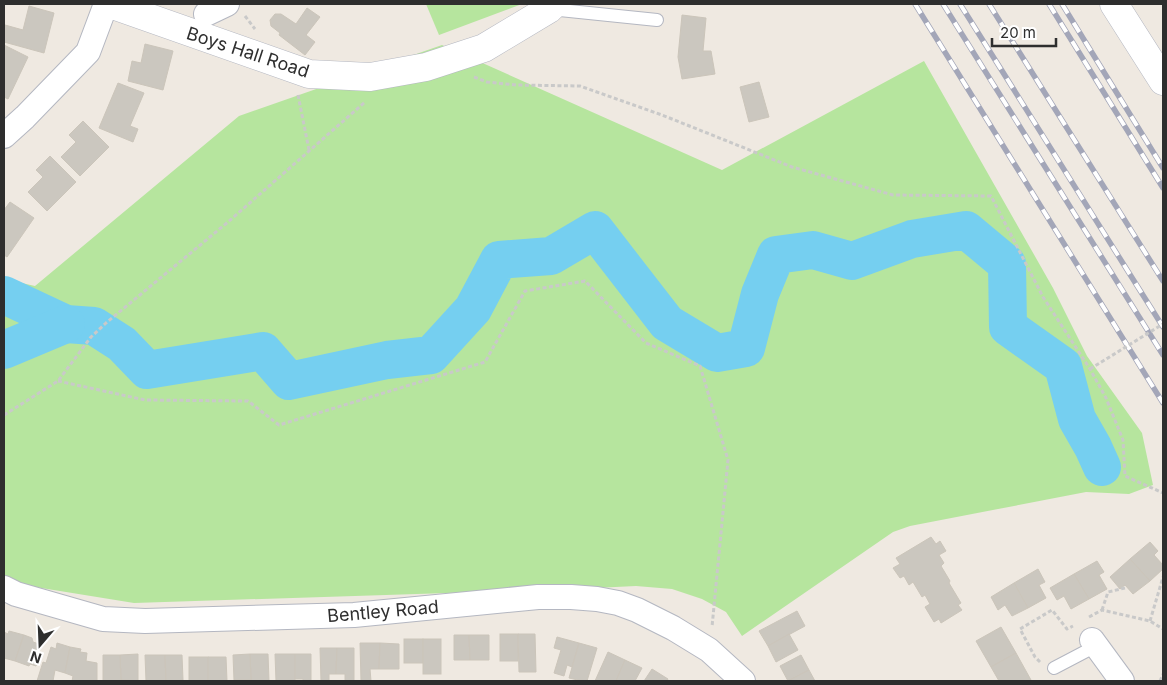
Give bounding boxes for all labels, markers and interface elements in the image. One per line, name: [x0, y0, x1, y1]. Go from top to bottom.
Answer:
scale bar: [992, 15, 1056, 47]
street label: Boys Hall Road: [184, 22, 312, 82]
text: 20 m: [1000, 23, 1036, 42]
street label: Bentley Road: [326, 596, 440, 626]
north arrow: [15, 620, 65, 670]
text: N: [28, 648, 43, 668]

